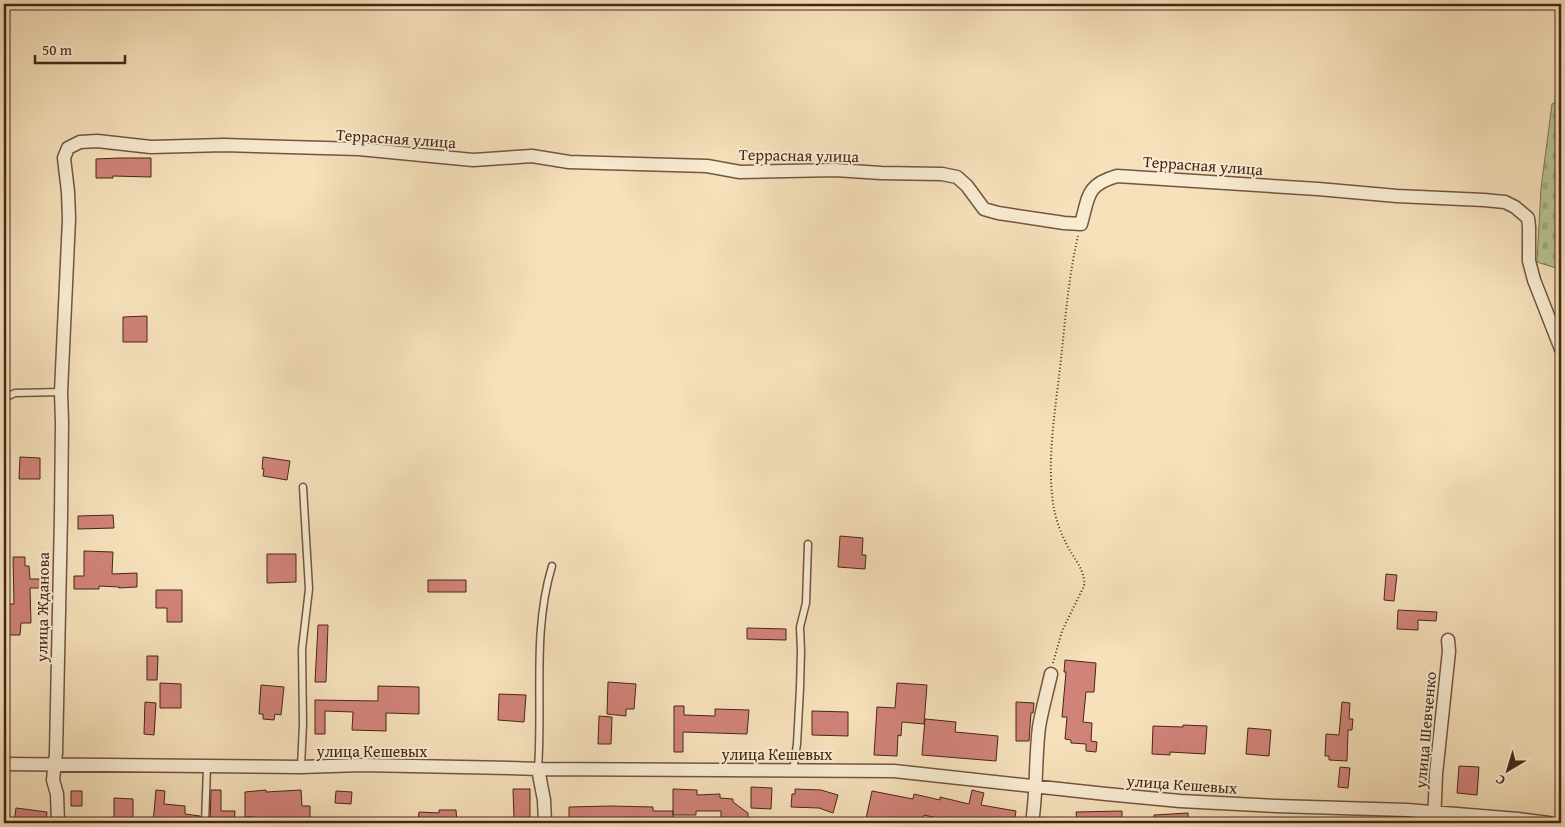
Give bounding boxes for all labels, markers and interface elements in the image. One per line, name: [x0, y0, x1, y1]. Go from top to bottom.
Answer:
scale bar: [35, 32, 125, 64]
text: 50 m: [42, 39, 73, 60]
street label: Террасная улица: [335, 122, 457, 154]
street label: Террасная улица: [739, 142, 860, 168]
street label: Террасная улица: [1142, 149, 1264, 181]
street label: улица Жданова: [29, 551, 55, 663]
street label: улица Шевченко: [1408, 671, 1442, 790]
street label: улица Кешевых: [316, 739, 428, 763]
street label: улица Кешевых: [721, 742, 833, 766]
north arrow: [1482, 744, 1532, 794]
street label: улица Кешевых: [1125, 768, 1239, 800]
text: С: [1491, 770, 1509, 791]

